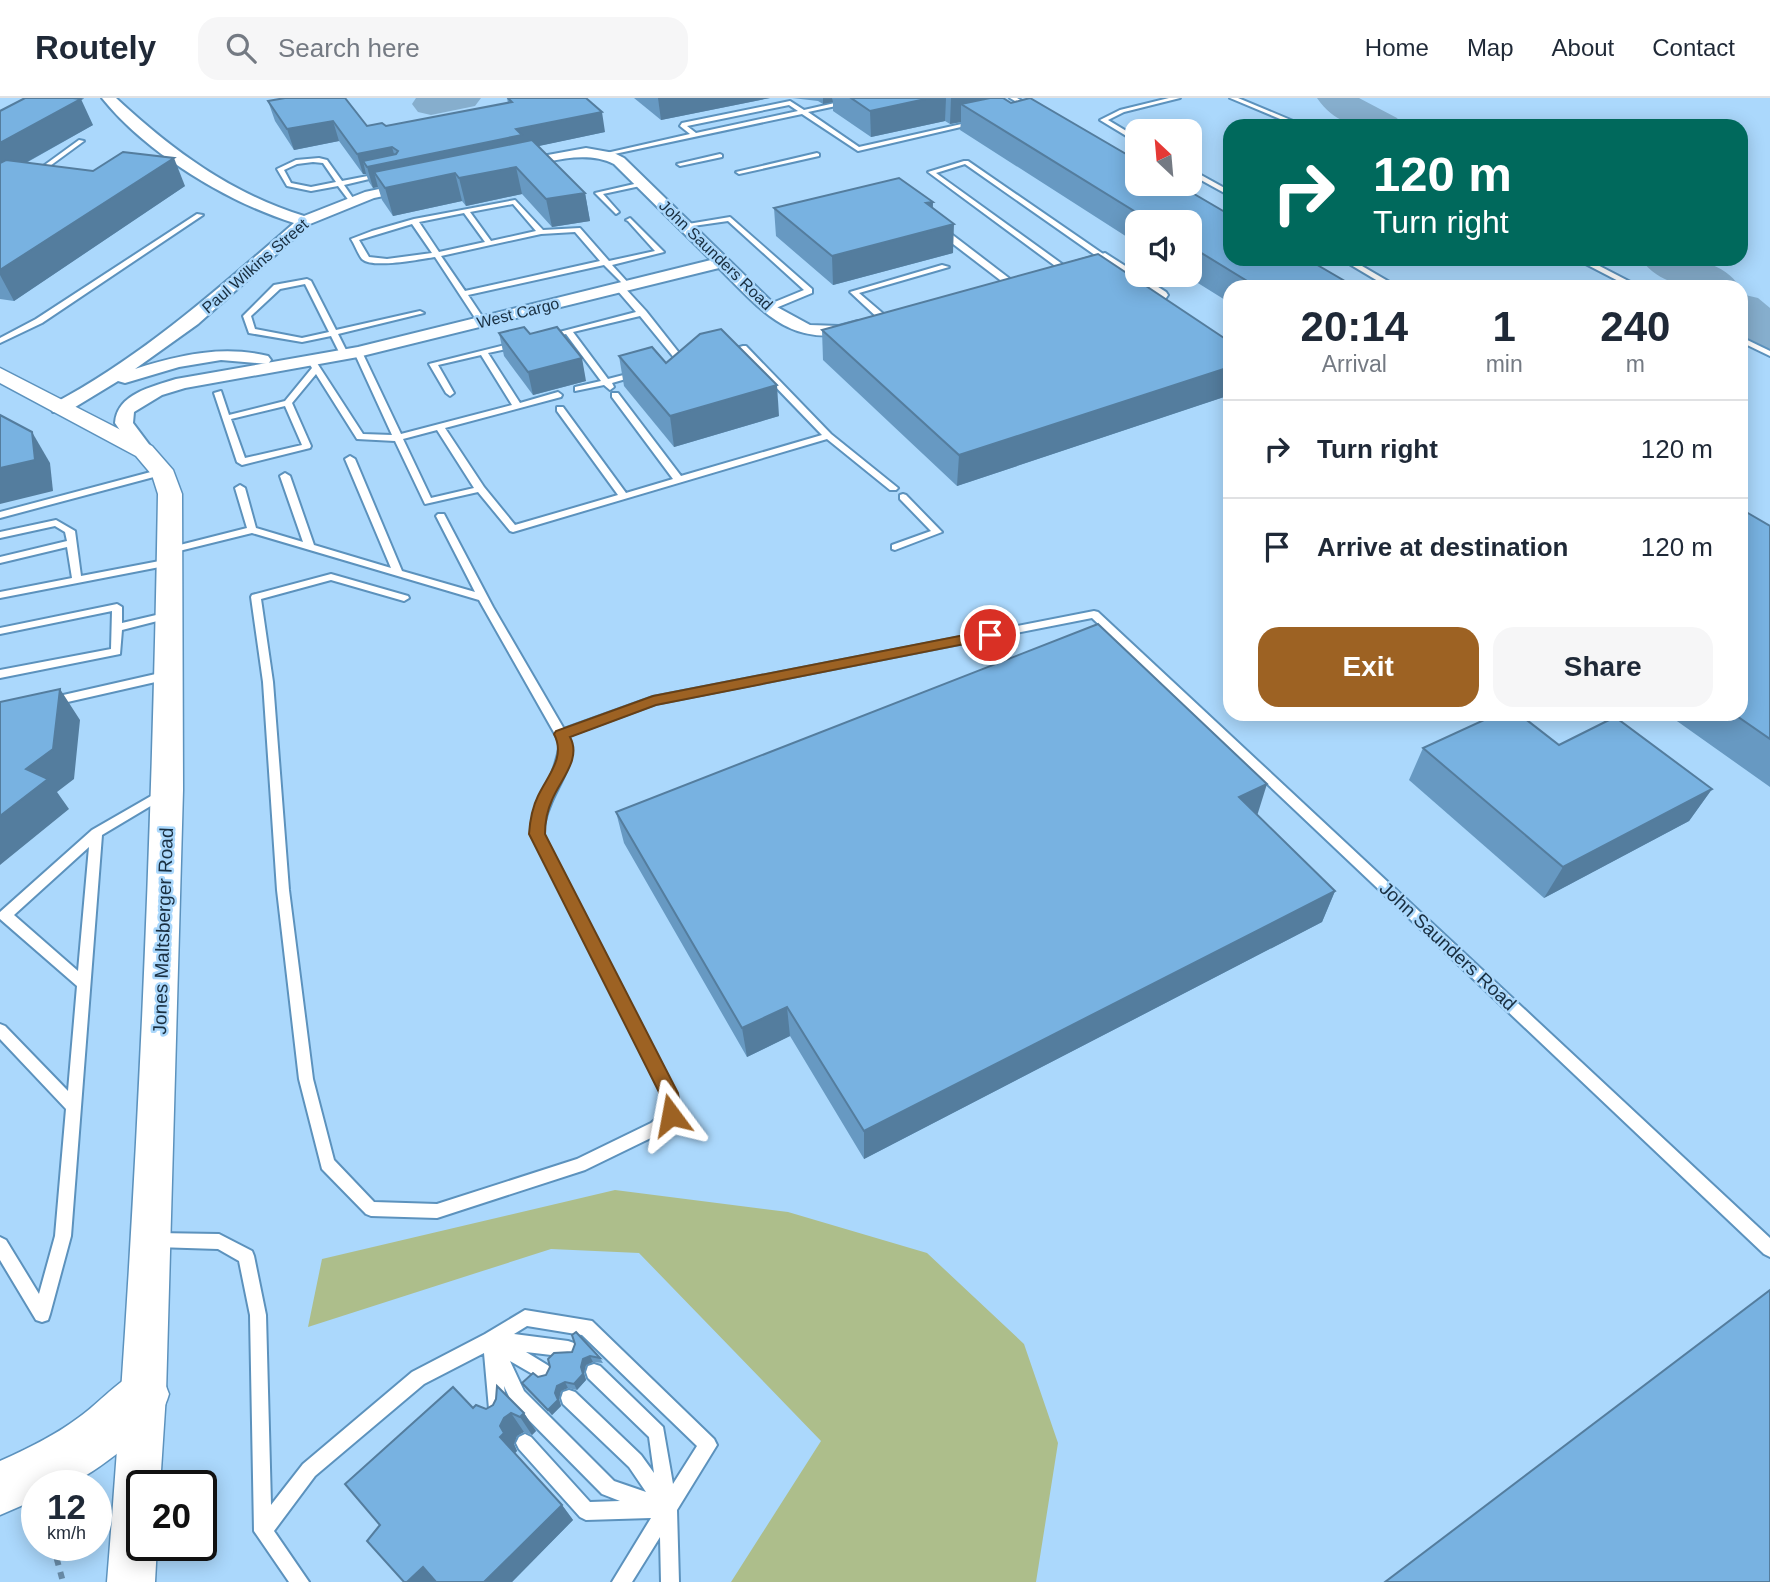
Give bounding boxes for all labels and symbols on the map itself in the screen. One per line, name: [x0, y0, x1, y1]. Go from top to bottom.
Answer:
north arrow: [1125, 119, 1202, 196]
street label: John Saunders Road: [656, 197, 776, 313]
street label: Paul Wilkins Street: [199, 215, 312, 316]
street label: West Cargo: [475, 295, 561, 331]
pin: [960, 605, 1020, 665]
street label: Jones Maltsberger Road: [149, 827, 177, 1035]
street label: John Saunders Road: [1376, 877, 1520, 1015]
position arrow: [634, 1078, 708, 1152]
speed limit sign: 20: [126, 1470, 217, 1561]

